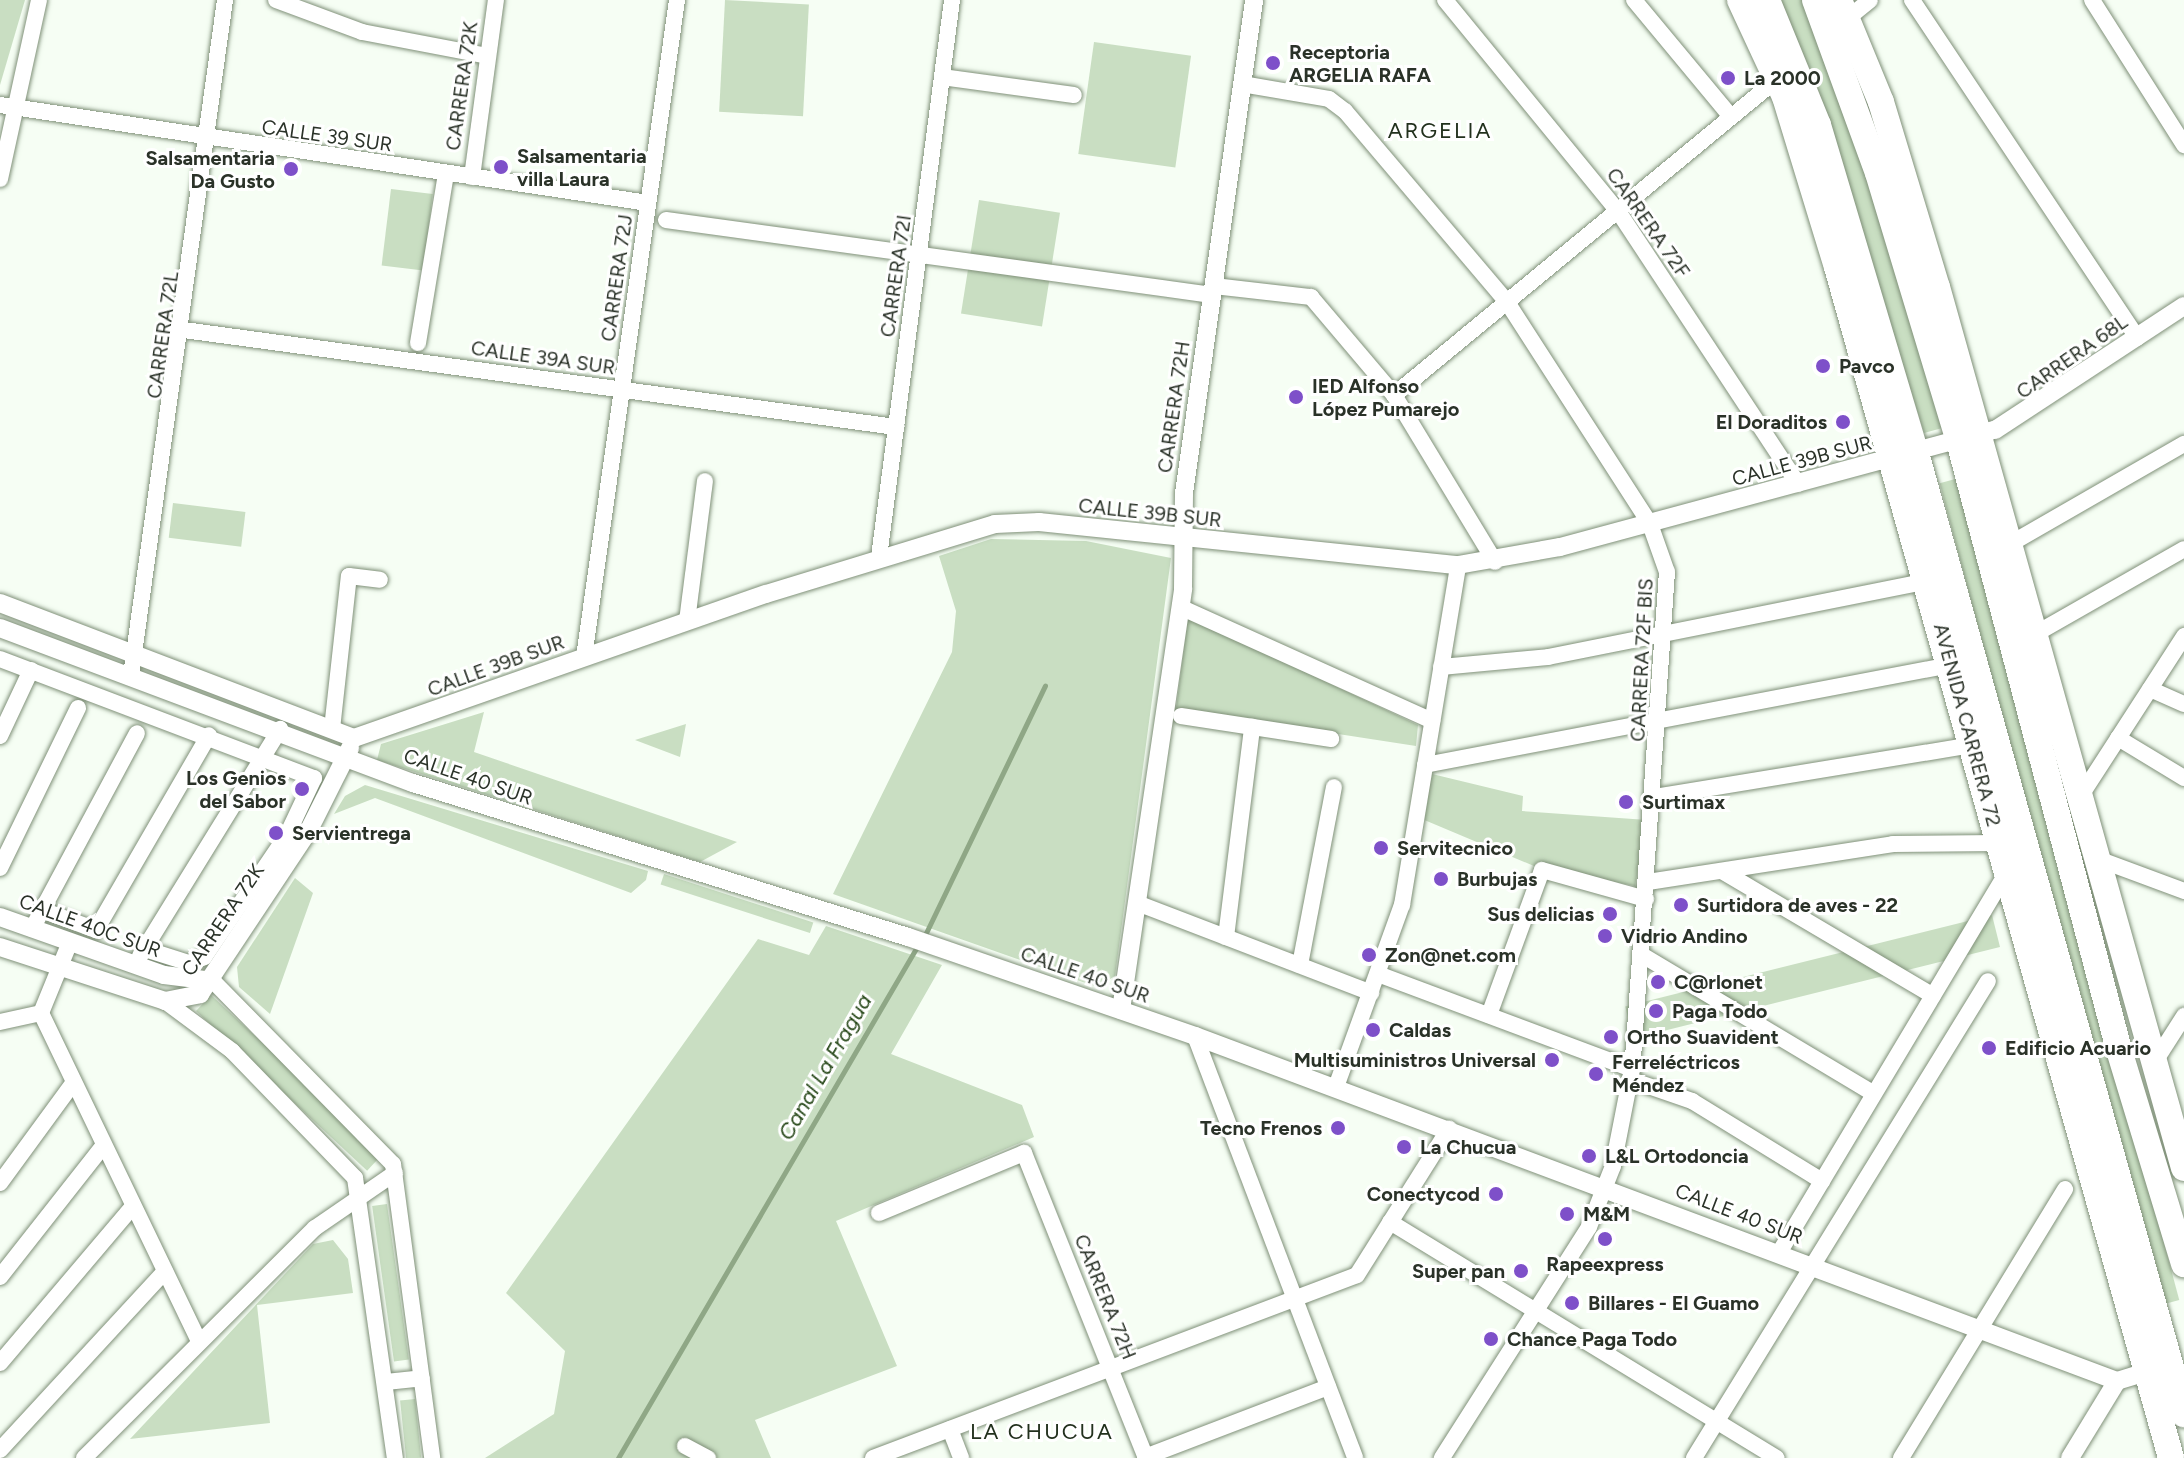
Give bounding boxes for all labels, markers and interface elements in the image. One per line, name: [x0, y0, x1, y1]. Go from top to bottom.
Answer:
street label: CARRERA 72K: [441, 20, 483, 152]
place label: Receptoria ARGELIA RAFA: [1289, 40, 1431, 87]
marker: Receptoria ARGELIA RAFA: [1264, 54, 1282, 72]
place label: La 2000: [1744, 66, 1821, 90]
marker: La 2000: [1719, 69, 1737, 87]
street label: CALLE 39 SUR: [260, 115, 394, 157]
district label: ARGELIA: [1388, 118, 1492, 144]
place label: Salsamentaria villa Laura: [517, 144, 647, 191]
place label: Salsamentaria Da Gusto: [145, 146, 275, 193]
marker: Salsamentaria villa Laura: [492, 158, 510, 176]
marker: Salsamentaria Da Gusto: [282, 160, 300, 178]
street label: CARRERA 72F: [1601, 163, 1695, 283]
street label: CARRERA 72J: [596, 213, 638, 343]
street label: CARRERA 72I: [876, 213, 916, 339]
street label: CARRERA 72L: [142, 270, 184, 400]
street label: CARRERA 68L: [2012, 310, 2132, 404]
street label: CALLE 39A SUR: [469, 336, 617, 380]
street label: CARRERA 72H: [1153, 340, 1195, 474]
place label: Pavco: [1839, 354, 1895, 378]
marker: Pavco: [1814, 357, 1832, 375]
place label: IED Alfonso López Pumarejo: [1312, 374, 1459, 421]
marker: IED Alfonso López Pumarejo: [1287, 388, 1305, 406]
place label: El Doraditos: [1716, 410, 1827, 434]
marker: El Doraditos: [1834, 413, 1852, 431]
street label: CALLE 39B SUR: [1729, 431, 1875, 491]
street label: CALLE 39B SUR: [1077, 494, 1223, 532]
street label: CARRERA 72F BIS: [1626, 578, 1658, 742]
street label: AVENIDA CARRERA 72: [1928, 621, 2006, 829]
street label: CALLE 39B SUR: [424, 630, 568, 702]
street label: CALLE 40 SUR: [400, 744, 536, 810]
place label: Los Genios del Sabor: [186, 766, 286, 813]
marker: Los Genios del Sabor: [293, 780, 311, 798]
place label: Surtimax: [1642, 790, 1725, 814]
marker: Surtimax: [1617, 793, 1635, 811]
place label: Servientrega: [292, 821, 411, 845]
marker: Servientrega: [267, 824, 285, 842]
place label: Servitecnico: [1397, 836, 1513, 860]
marker: Servitecnico: [1372, 839, 1390, 857]
street label: CARRERA 72K: [177, 859, 269, 981]
place label: Burbujas: [1457, 867, 1537, 891]
marker: Burbujas: [1432, 870, 1450, 888]
street label: CALLE 40C SUR: [16, 889, 164, 963]
place label: Surtidora de aves - 22: [1697, 893, 1898, 917]
marker: Surtidora de aves - 22: [1672, 896, 1690, 914]
place label: Sus delicias: [1487, 902, 1594, 926]
marker: Sus delicias: [1601, 905, 1619, 923]
place label: Vidrio Andino: [1621, 924, 1748, 948]
marker: Vidrio Andino: [1596, 927, 1614, 945]
street label: CALLE 40 SUR: [1017, 942, 1153, 1008]
place label: Zon@net.com: [1385, 943, 1516, 967]
marker: Zon@net.com: [1360, 946, 1378, 964]
place label: C@rlonet: [1674, 970, 1763, 994]
marker: C@rlonet: [1649, 973, 1667, 991]
water label: Canal La Fragua: [773, 989, 877, 1145]
place label: Paga Todo: [1672, 999, 1767, 1023]
marker: Paga Todo: [1647, 1002, 1665, 1020]
place label: Caldas: [1389, 1018, 1451, 1042]
marker: Caldas: [1364, 1021, 1382, 1039]
place label: Ortho Suavident: [1627, 1025, 1779, 1049]
marker: Ortho Suavident: [1602, 1028, 1620, 1046]
place label: Edificio Acuario: [2005, 1036, 2151, 1060]
marker: Edificio Acuario: [1980, 1039, 1998, 1057]
place label: Multisuministros Universal: [1294, 1048, 1536, 1072]
place label: Ferreléctricos Méndez: [1612, 1050, 1740, 1097]
marker: Multisuministros Universal: [1543, 1051, 1561, 1069]
marker: Ferreléctricos Méndez: [1587, 1065, 1605, 1083]
place label: Tecno Frenos: [1200, 1116, 1322, 1140]
marker: Tecno Frenos: [1329, 1119, 1347, 1137]
place label: La Chucua: [1420, 1135, 1516, 1159]
marker: La Chucua: [1395, 1138, 1413, 1156]
place label: L&L Ortodoncia: [1605, 1144, 1749, 1168]
marker: L&L Ortodoncia: [1580, 1147, 1598, 1165]
street label: CALLE 40 SUR: [1672, 1179, 1806, 1249]
place label: Conectycod: [1367, 1182, 1480, 1206]
marker: Conectycod: [1487, 1185, 1505, 1203]
place label: M&M: [1583, 1202, 1630, 1226]
marker: M&M: [1558, 1205, 1576, 1223]
marker: Rapeexpress: [1596, 1230, 1614, 1248]
street label: CARRERA 72H: [1069, 1231, 1141, 1363]
place label: Rapeexpress: [1546, 1252, 1664, 1276]
place label: Super pan: [1412, 1259, 1505, 1283]
marker: Super pan: [1512, 1262, 1530, 1280]
place label: Billares - El Guamo: [1588, 1291, 1759, 1315]
marker: Billares - El Guamo: [1563, 1294, 1581, 1312]
place label: Chance Paga Todo: [1507, 1327, 1677, 1351]
marker: Chance Paga Todo: [1482, 1330, 1500, 1348]
district label: LA CHUCUA: [970, 1419, 1114, 1445]

